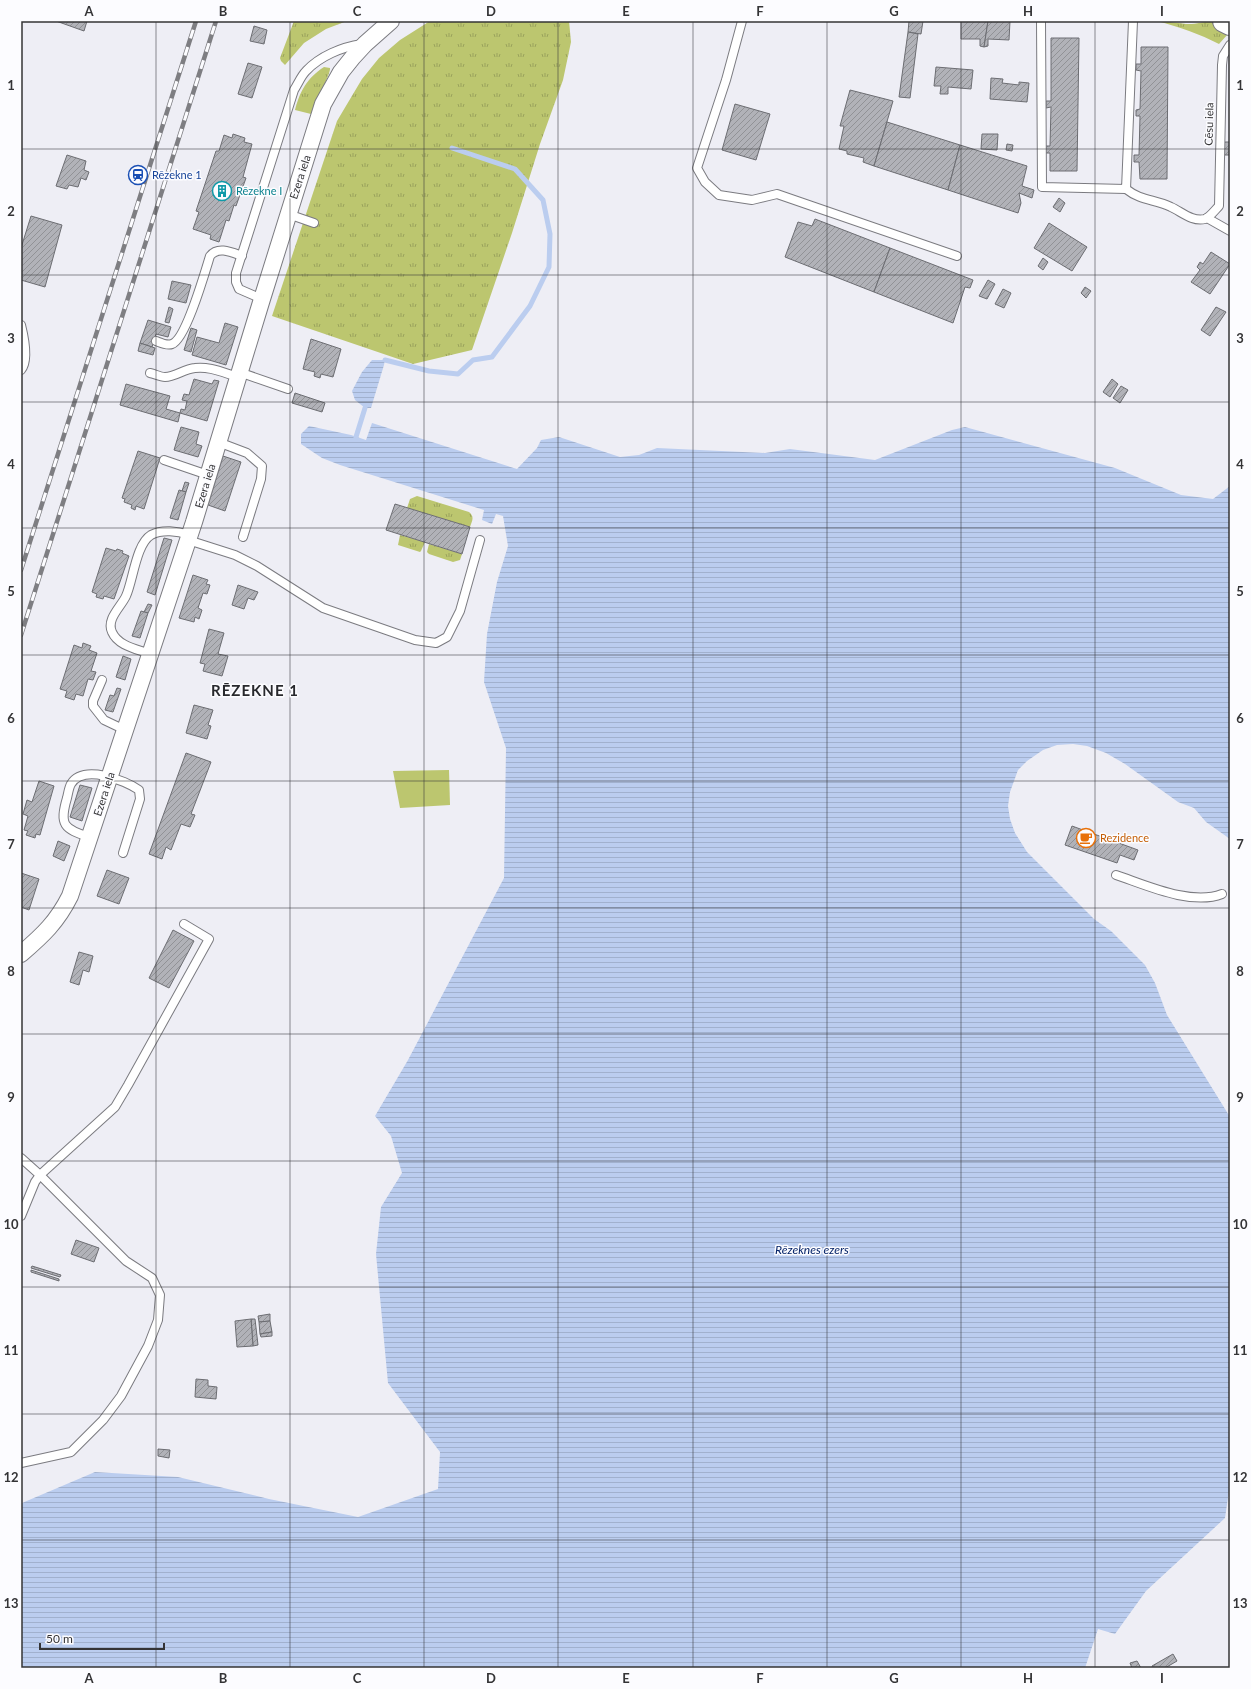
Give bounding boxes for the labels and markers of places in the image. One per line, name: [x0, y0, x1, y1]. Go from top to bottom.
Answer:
station icon: Rēzekne 1: [127, 164, 149, 186]
place label: Rēzekne 1: [152, 168, 202, 181]
building icon: Rēzekne I: [211, 180, 233, 202]
place label: Rēzekne I: [236, 184, 282, 197]
cafe icon: Rezidence: [1075, 827, 1097, 849]
place label: Rezidence: [1100, 831, 1149, 844]

